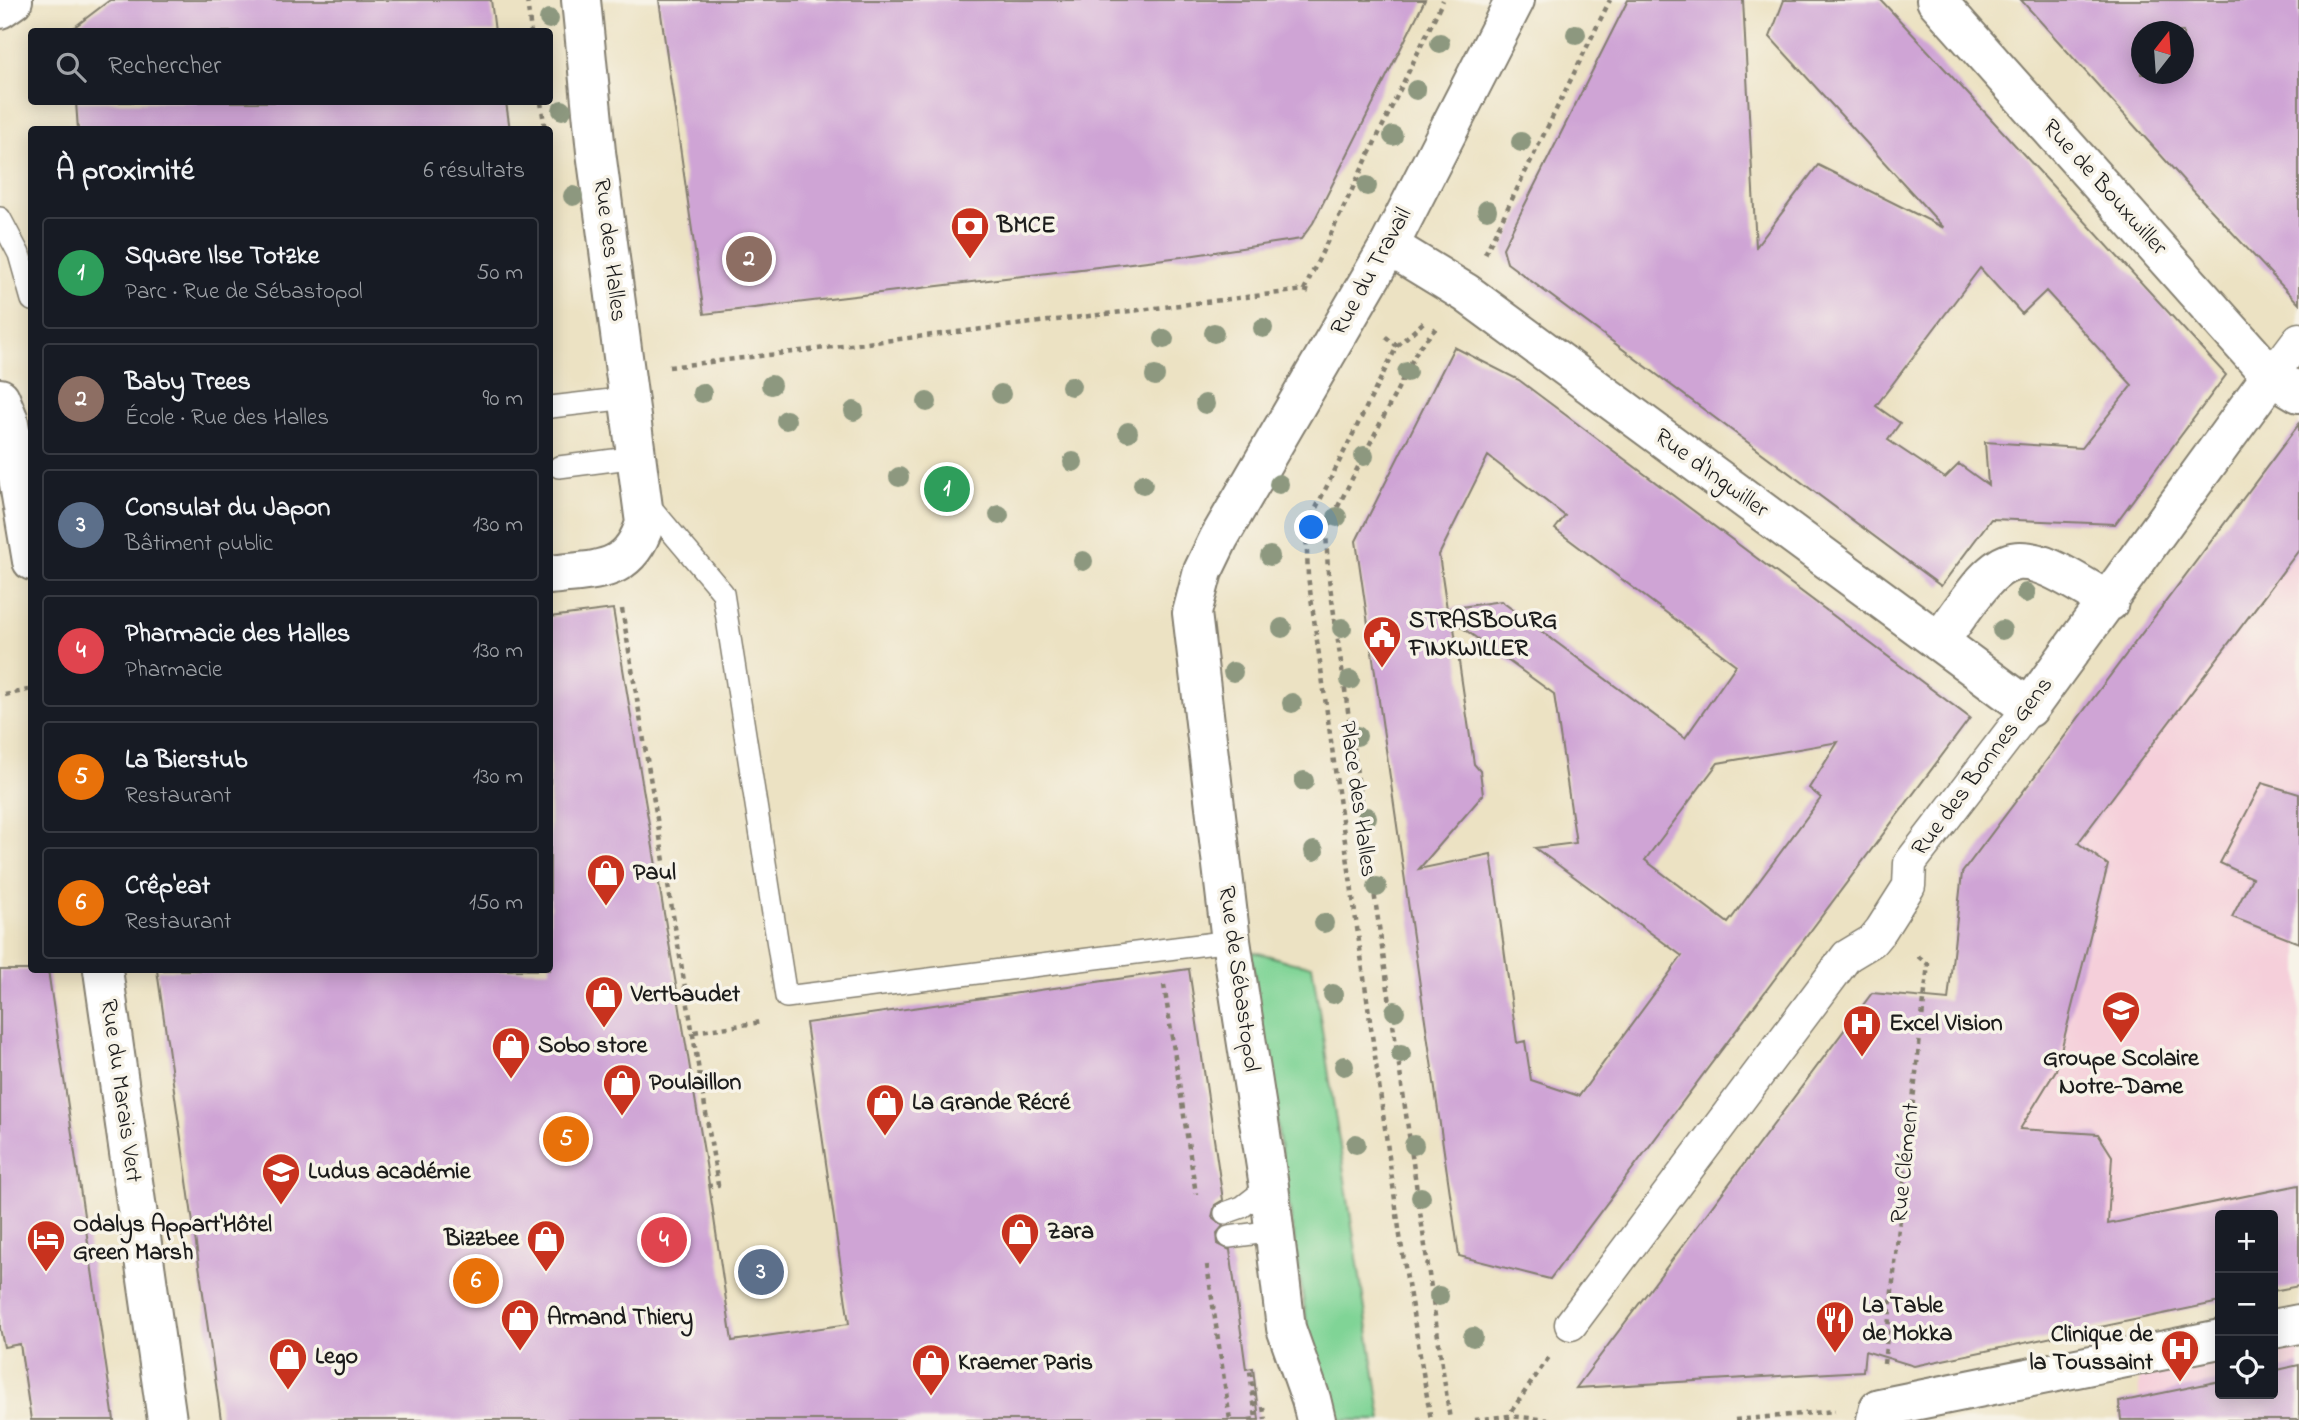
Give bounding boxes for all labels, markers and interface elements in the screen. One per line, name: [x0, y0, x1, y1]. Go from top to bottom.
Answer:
north arrow: [2131, 21, 2194, 84]
search box: [28, 28, 553, 105]
icon: search: [52, 48, 90, 86]
text: Rechercher: [108, 48, 221, 86]
street label: Rue de Bouxwiller: [2033, 112, 2175, 265]
text: À proximité: [56, 150, 194, 194]
text: 6 résultats: [423, 155, 525, 188]
street label: Rue des Halles: [583, 176, 635, 324]
street label: Rue du Travail: [1322, 202, 1422, 342]
bank icon: BMCE: [949, 205, 991, 260]
place label: BMCE: [996, 209, 1055, 244]
pin: 2: [726, 233, 772, 285]
text: Square Ilse Totzke: [125, 238, 319, 276]
text: 1: [77, 257, 85, 290]
text: 50 m: [476, 257, 523, 290]
text: Parc · Rue de Sébastopol: [125, 276, 363, 309]
text: Baby Trees: [125, 364, 251, 402]
text: 2: [75, 383, 87, 416]
text: 90 m: [483, 383, 523, 416]
text: École · Rue des Halles: [125, 402, 329, 435]
street label: Rue d'Ingwiller: [1646, 420, 1776, 528]
pin: 1: [924, 463, 970, 515]
text: Consulat du Japon: [125, 490, 330, 528]
text: 3: [76, 509, 86, 542]
text: 130 m: [473, 509, 523, 542]
your location: [1294, 510, 1328, 544]
text: Bâtiment public: [125, 528, 273, 561]
place label: STRASBOURG FINKWILLER: [1408, 604, 1557, 667]
public building icon: STRASBOURG FINKWILLER: [1361, 614, 1403, 669]
text: Pharmacie des Halles: [125, 616, 350, 654]
text: 4: [76, 635, 86, 668]
text: 130 m: [473, 635, 523, 668]
text: Pharmacie: [125, 654, 222, 687]
street label: Rue des Bonnes Gens: [1904, 670, 2062, 864]
street label: Place des Halles: [1329, 719, 1385, 879]
text: La Bierstub: [125, 742, 248, 780]
text: 5: [74, 761, 88, 794]
text: 130 m: [473, 761, 523, 794]
text: Restaurant: [125, 780, 232, 813]
shop icon: Paul: [585, 852, 627, 907]
place label: Paul: [633, 856, 676, 891]
text: Crêp'eat: [125, 868, 210, 906]
street label: Rue de Sébastopol: [1208, 884, 1268, 1074]
text: 6: [76, 887, 86, 920]
text: 150 m: [469, 887, 523, 920]
text: Restaurant: [125, 906, 232, 939]
shop icon: Vertbaudet: [583, 974, 625, 1029]
place label: Vertbaudet: [630, 978, 741, 1013]
school or university icon: Groupe Scolaire Notre-Dame: [2100, 989, 2142, 1044]
street label: Rue du Marais Vert: [90, 997, 150, 1185]
hospital icon: Excel Vision: [1841, 1003, 1883, 1058]
place label: Excel Vision: [1889, 1007, 2003, 1042]
shop icon: Sobo store: [490, 1025, 532, 1080]
place label: Sobo store: [538, 1029, 649, 1064]
place label: Groupe Scolaire Notre-Dame: [2043, 1042, 2200, 1105]
shop icon: Poulaillon: [601, 1062, 643, 1117]
place label: Poulaillon: [649, 1066, 741, 1101]
shop icon: La Grande Récré: [864, 1082, 906, 1137]
place label: La Grande Récré: [912, 1086, 1071, 1121]
street label: Rue Clément: [1882, 1101, 1930, 1225]
pin: 5: [543, 1113, 589, 1165]
school or university icon: Ludus académie: [260, 1151, 302, 1206]
place label: Ludus académie: [308, 1155, 472, 1190]
place label: Odalys Appart'Hôtel Green Marsh: [73, 1208, 272, 1271]
map controls: [2215, 1210, 2278, 1399]
button: +: [2215, 1210, 2278, 1273]
shop icon: Zara: [999, 1211, 1041, 1266]
pin: 4: [641, 1214, 687, 1266]
place label: Zara: [1047, 1215, 1094, 1250]
hotel icon: Odalys Appart'Hôtel Green Marsh: [25, 1218, 67, 1273]
shop icon: Bizzbee: [525, 1218, 567, 1273]
place label: Bizzbee: [443, 1222, 520, 1257]
pin: 3: [738, 1246, 784, 1298]
pin: 6: [453, 1255, 499, 1307]
button: −: [2215, 1273, 2278, 1336]
place label: La Table de Mokka: [1862, 1289, 1953, 1352]
shop icon: Armand Thiery: [499, 1297, 541, 1352]
restaurant icon: La Table de Mokka: [1814, 1299, 1856, 1354]
place label: Armand Thiery: [547, 1301, 693, 1337]
place label: Clinique de la Toussaint: [2029, 1318, 2154, 1381]
hospital icon: Clinique de la Toussaint: [2159, 1328, 2201, 1383]
shop icon: Lego: [267, 1336, 309, 1391]
button: locate: [2215, 1336, 2278, 1399]
place label: Lego: [315, 1340, 358, 1376]
shop icon: Kraemer Paris: [910, 1342, 952, 1397]
place label: Kraemer Paris: [958, 1346, 1093, 1381]

